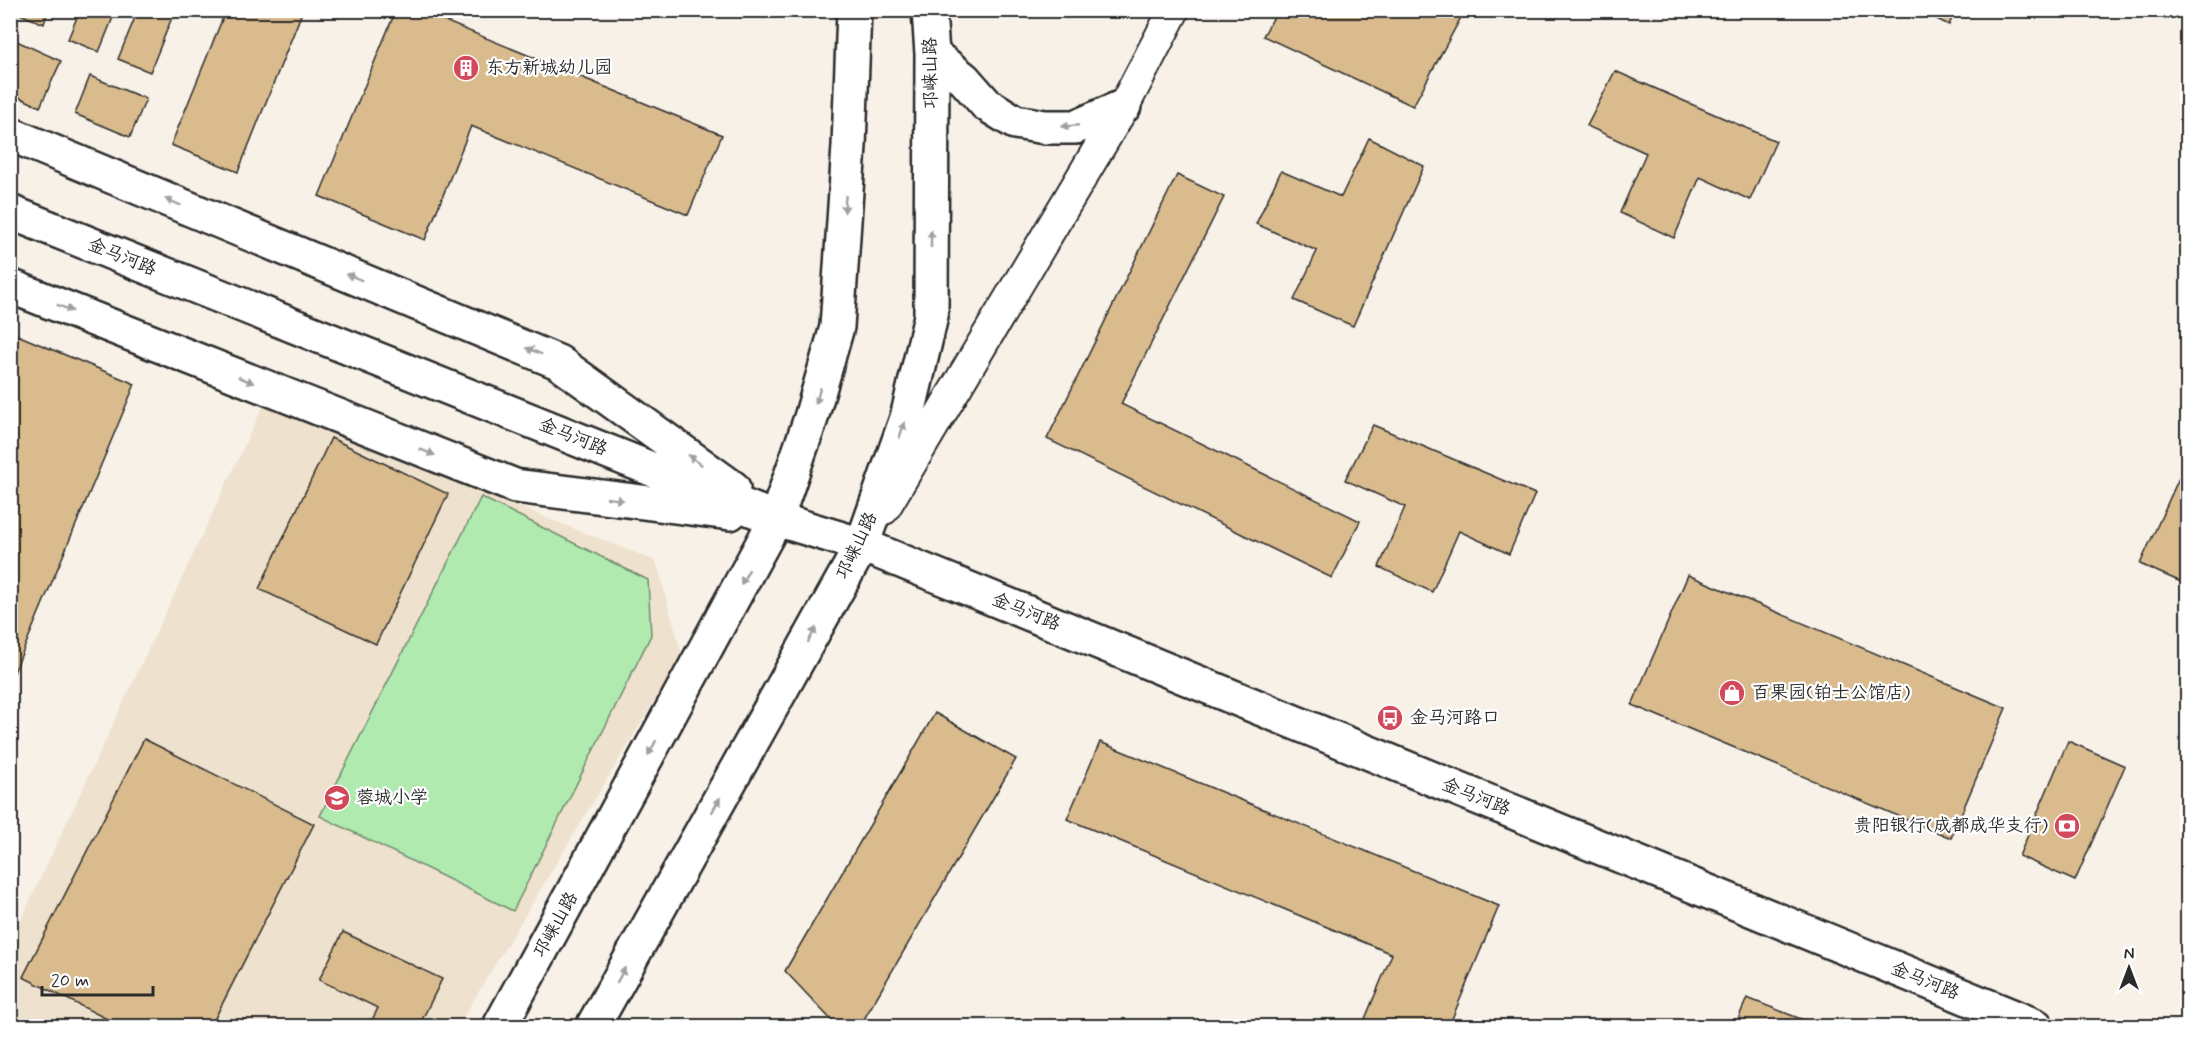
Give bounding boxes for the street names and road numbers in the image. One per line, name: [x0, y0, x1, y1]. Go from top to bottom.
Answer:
street label: 邛崃山路: [918, 37, 944, 109]
street label: 金马河路: [84, 232, 160, 282]
street label: 金马河路: [535, 412, 611, 462]
street label: 邛崃山路: [831, 508, 883, 584]
street label: 金马河路: [988, 587, 1064, 637]
street label: 金马河路: [1438, 772, 1514, 822]
street label: 邛崃山路: [528, 888, 584, 962]
street label: 金马河路: [1887, 956, 1963, 1006]

